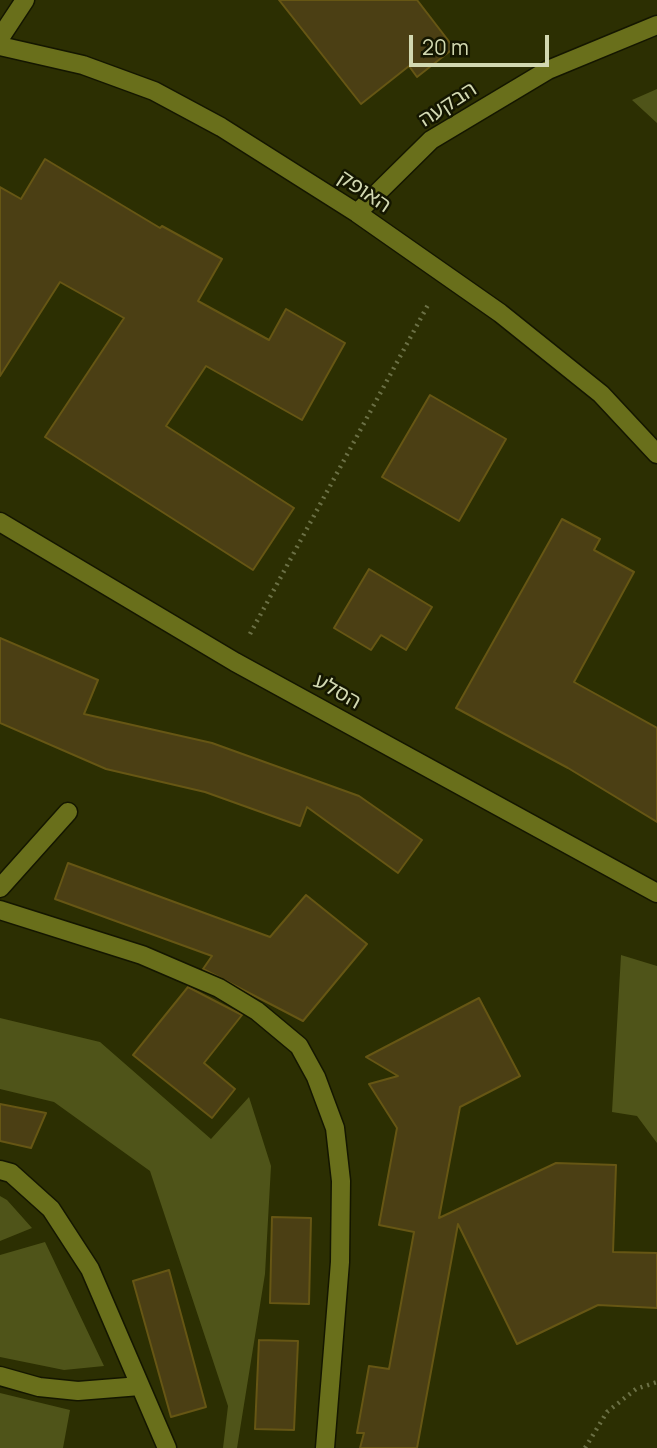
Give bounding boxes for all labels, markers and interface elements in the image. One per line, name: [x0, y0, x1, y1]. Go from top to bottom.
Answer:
scale bar: [412, 21, 552, 65]
text: 20 m: [422, 33, 469, 61]
street label: הבקעה: [414, 77, 482, 133]
street label: האופק: [333, 165, 395, 219]
street label: הסלע: [309, 669, 365, 715]

